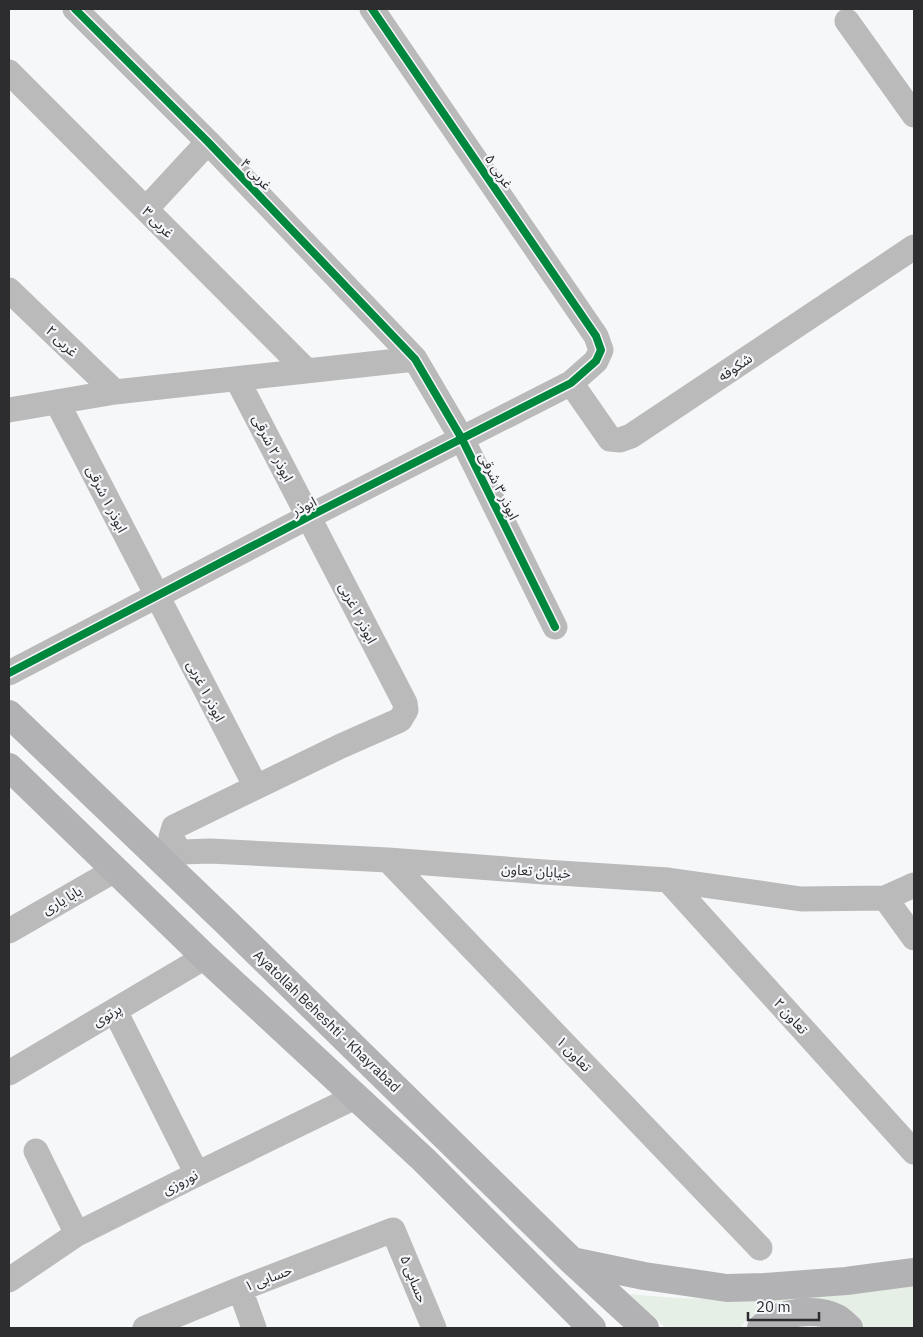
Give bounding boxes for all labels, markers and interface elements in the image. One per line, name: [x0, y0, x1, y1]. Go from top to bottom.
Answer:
street label: غربی ۵: [481, 150, 517, 192]
street label: غربی ۴: [236, 154, 276, 194]
street label: غربی ۳: [138, 202, 178, 242]
street label: غربی ۲: [42, 321, 82, 361]
street label: شکوفه: [714, 349, 756, 385]
street label: ابوذر ۲ شرقی: [248, 411, 298, 485]
street label: ابوذر ۳ شرقی: [475, 449, 523, 523]
street label: ابوذر ۱ شرقی: [82, 462, 132, 536]
street label: ابوذر: [288, 492, 319, 520]
street label: ابوذر ۲ غربی: [335, 579, 381, 647]
street label: ابوذر ۱ غربی: [183, 657, 229, 725]
street label: خیابان تعاون: [501, 860, 571, 882]
street label: بابا یاری: [39, 881, 85, 919]
street label: Ayatollah Beheshti - Khayrabad: [250, 946, 404, 1096]
street label: تعاون ۲: [770, 994, 812, 1038]
street label: پرتوی: [89, 1000, 125, 1031]
street label: تعاون ۱: [553, 1032, 595, 1076]
street label: نوروزی: [159, 1165, 201, 1199]
street label: حسابی ۵: [396, 1253, 432, 1305]
street label: حسابی ۱: [242, 1261, 294, 1295]
scale bar: [748, 1290, 819, 1322]
text: 20 m: [756, 1297, 791, 1316]

